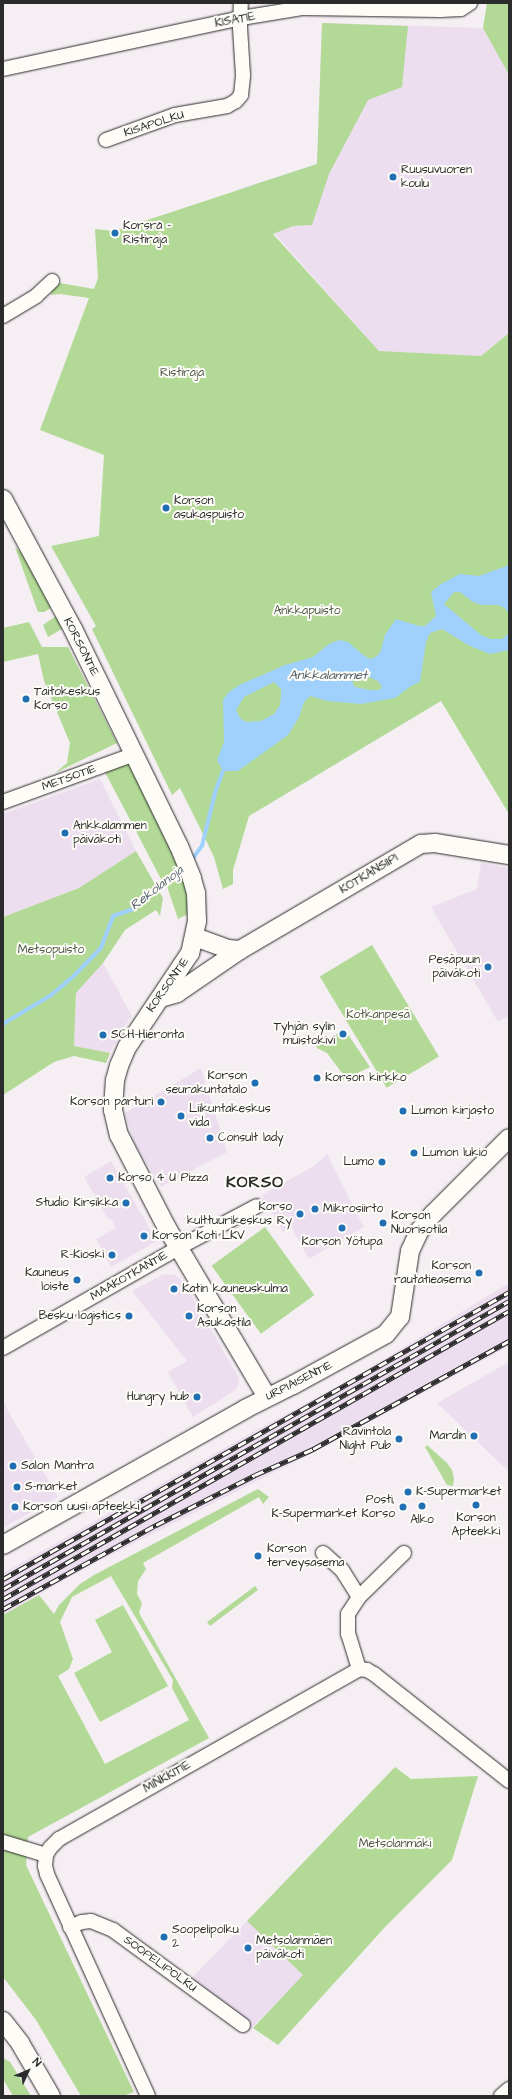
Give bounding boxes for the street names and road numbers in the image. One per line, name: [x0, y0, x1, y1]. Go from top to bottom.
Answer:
street label: KISATIE: [214, 9, 256, 31]
street label: KISAPOLKU: [122, 107, 186, 141]
street label: KORSONTIE: [60, 615, 102, 679]
street label: METSOTIE: [40, 762, 98, 794]
street label: KOTKANSIIPI: [337, 851, 401, 897]
street label: KORSONTIE: [144, 955, 192, 1015]
street label: MAAKOTKANTIE: [88, 1248, 170, 1304]
street label: URPIAISENTIE: [263, 1358, 335, 1404]
street label: MINKKITIE: [141, 1758, 193, 1796]
street label: SOOPELIPOLKU: [121, 1933, 199, 1995]

